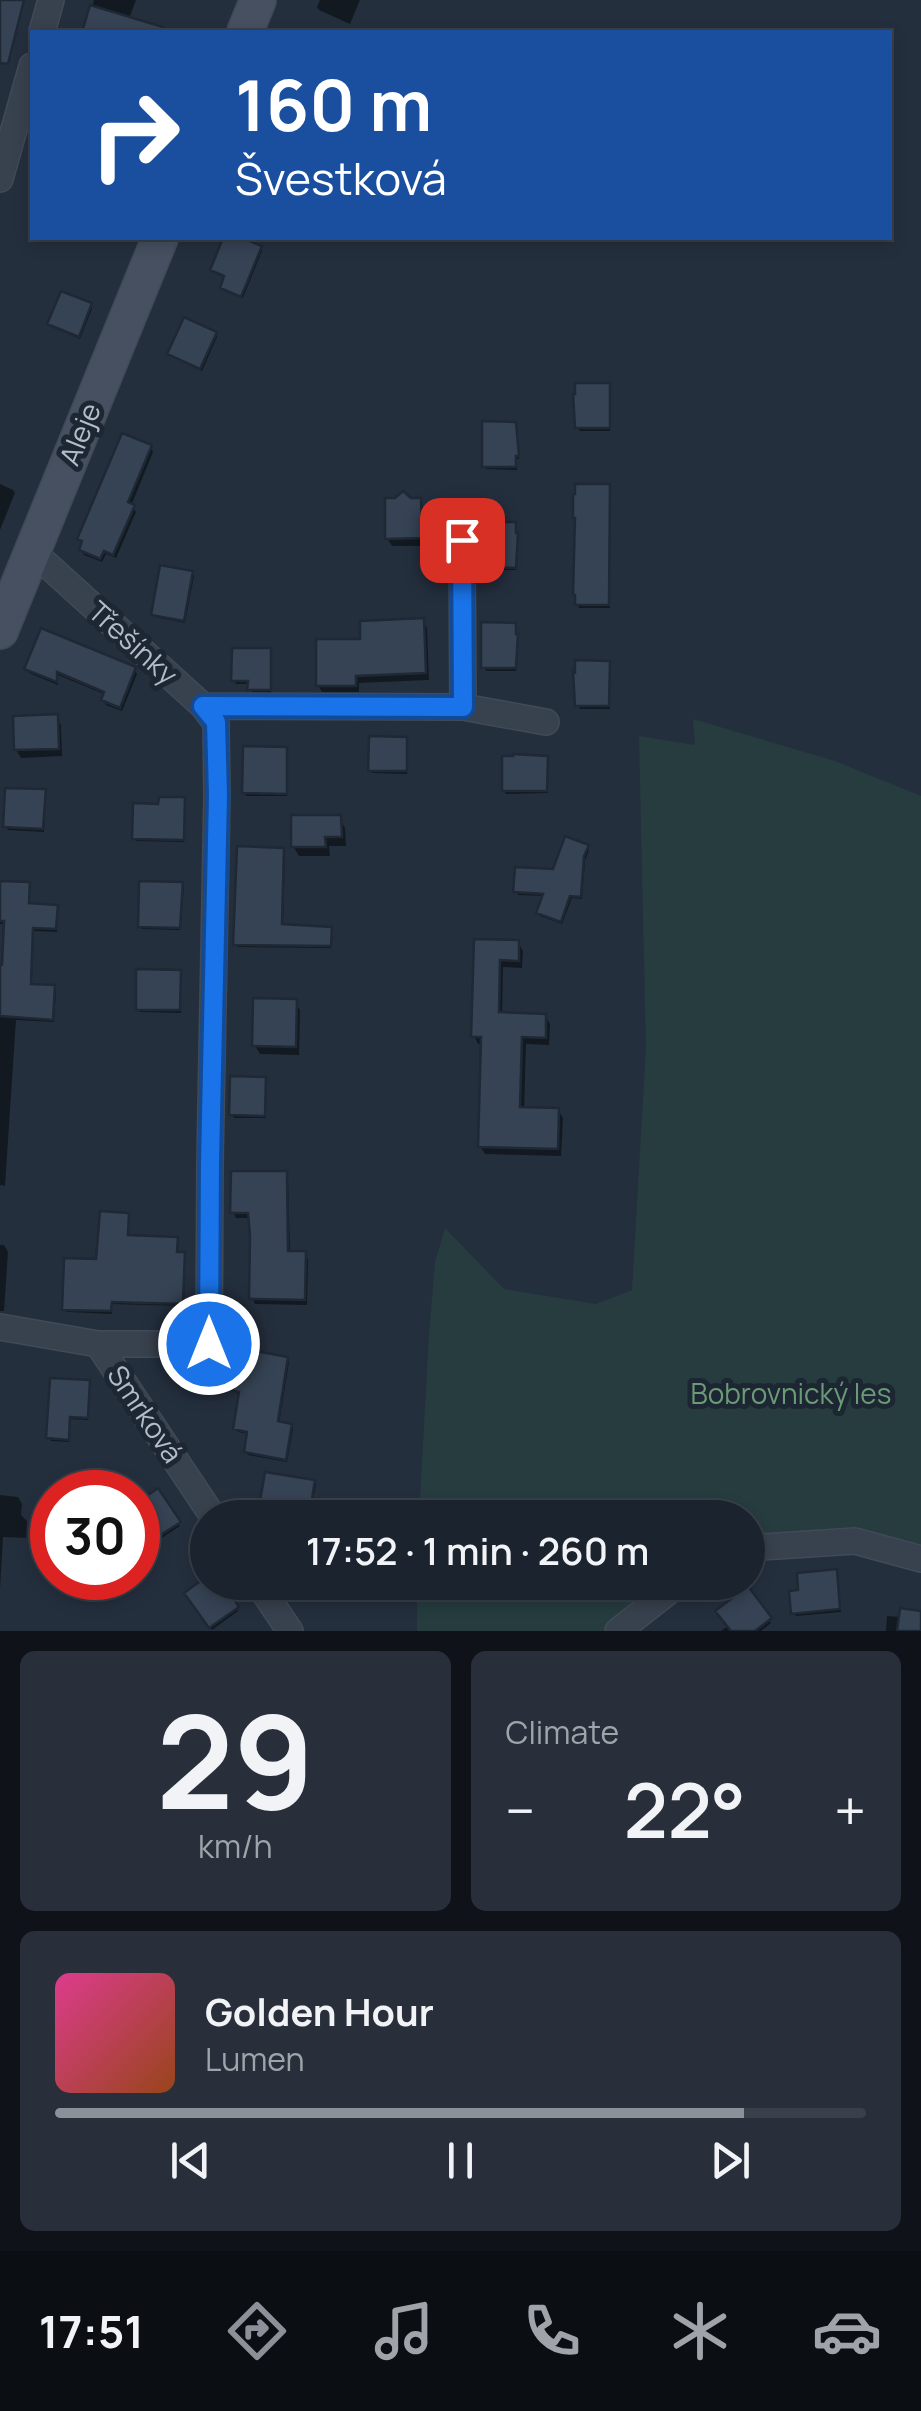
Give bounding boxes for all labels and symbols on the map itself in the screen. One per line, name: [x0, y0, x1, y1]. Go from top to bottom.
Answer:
street label: Aleje: [49, 397, 109, 470]
pin: [420, 498, 505, 583]
street label: Třešínky: [81, 592, 187, 693]
position arrow: [157, 1292, 261, 1396]
street label: Smrková: [99, 1357, 192, 1470]
park label: Bobrovnický les: [691, 1374, 891, 1412]
speed limit sign: 30: [30, 1470, 160, 1600]

